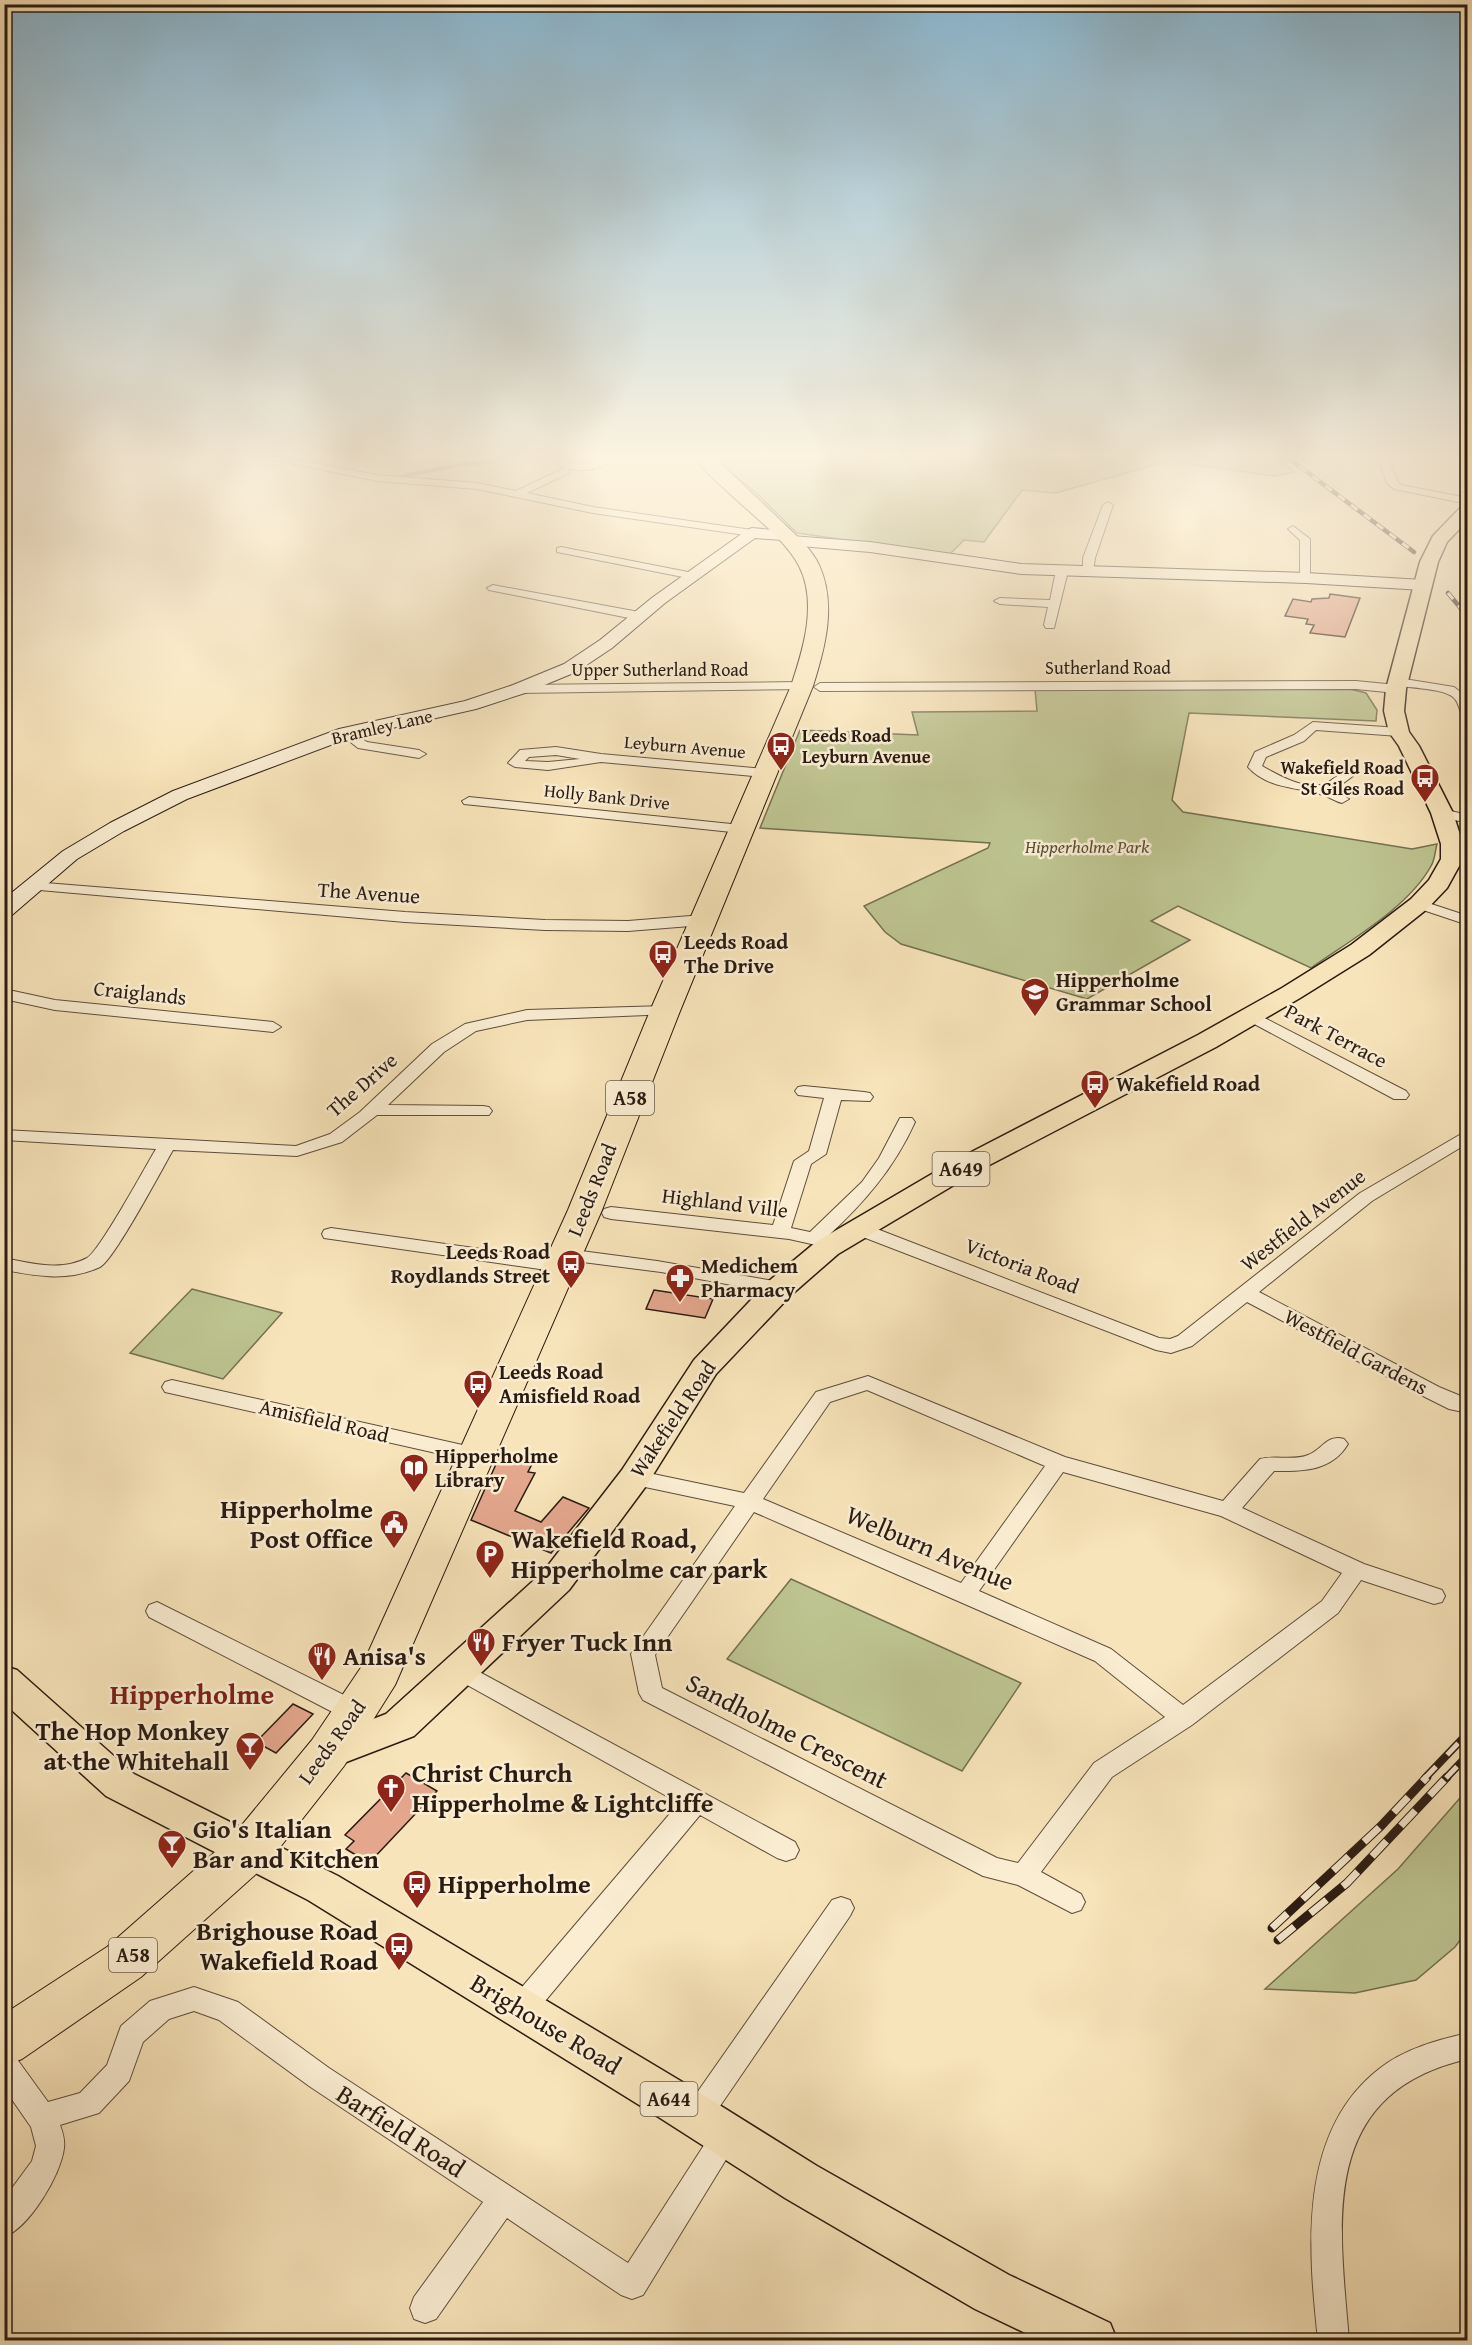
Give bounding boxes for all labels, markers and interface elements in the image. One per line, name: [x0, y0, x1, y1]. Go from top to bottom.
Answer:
street label: Sutherland Road: [1045, 654, 1171, 681]
street label: Upper Sutherland Road: [572, 656, 749, 683]
street label: Bramley Lane: [329, 702, 435, 751]
place label: Leeds Road Leyburn Avenue: [802, 722, 931, 770]
street label: Leyburn Avenue: [623, 728, 747, 765]
bus stop icon: Leeds Road Leyburn Avenue: [765, 730, 797, 772]
place label: Wakefield Road St Giles Road: [1281, 754, 1405, 802]
bus stop icon: Wakefield Road St Giles Road: [1409, 762, 1441, 804]
street label: Holly Bank Drive: [543, 776, 671, 817]
park label: Hipperholme Park: [1024, 833, 1150, 860]
street label: The Avenue: [317, 873, 421, 912]
place label: Leeds Road The Drive: [684, 926, 788, 981]
bus stop icon: Leeds Road The Drive: [647, 938, 679, 980]
place label: Hipperholme Grammar School: [1056, 964, 1212, 1019]
street label: Craiglands: [92, 972, 188, 1013]
school or university icon: Hipperholme Grammar School: [1019, 976, 1051, 1018]
street label: Park Terrace: [1279, 996, 1393, 1076]
street label: The Drive: [319, 1045, 404, 1124]
bus stop icon: Wakefield Road: [1079, 1068, 1111, 1110]
place label: Wakefield Road: [1116, 1068, 1260, 1099]
road number: A58: [606, 1081, 654, 1115]
street label: Leeds Road: [559, 1138, 625, 1241]
road number: A649: [932, 1152, 990, 1186]
street label: Westfield Avenue: [1234, 1161, 1372, 1278]
street label: Highland Ville: [660, 1179, 790, 1226]
street label: Victoria Road: [961, 1230, 1085, 1302]
place label: Leeds Road Roydlands Street: [391, 1236, 550, 1291]
bus stop icon: Leeds Road Roydlands Street: [555, 1248, 587, 1290]
place label: Medichem Pharmacy: [701, 1250, 798, 1305]
pharmacy icon: Medichem Pharmacy: [664, 1262, 696, 1304]
street label: Westfield Gardens: [1279, 1301, 1434, 1403]
street label: Wakefield Road: [622, 1353, 724, 1483]
place label: Leeds Road Amisfield Road: [499, 1356, 640, 1411]
bus stop icon: Leeds Road Amisfield Road: [462, 1368, 494, 1410]
street label: Amisfield Road: [256, 1391, 393, 1451]
place label: Hipperholme Library: [435, 1440, 558, 1495]
library icon: Hipperholme Library: [398, 1452, 430, 1494]
place label: Hipperholme Post Office: [220, 1489, 373, 1558]
street label: Welburn Avenue: [840, 1495, 1020, 1600]
public building icon: Hipperholme Post Office: [378, 1508, 410, 1550]
place label: Wakefield Road, Hipperholme car park: [511, 1519, 767, 1588]
parking icon: Wakefield Road, Hipperholme car park: [474, 1538, 506, 1580]
place label: Fryer Tuck Inn: [502, 1622, 673, 1661]
restaurant icon: Fryer Tuck Inn: [465, 1626, 497, 1668]
place label: Anisa's: [343, 1636, 426, 1675]
restaurant icon: Anisa's: [306, 1640, 338, 1682]
street label: Sandholme Crescent: [679, 1663, 895, 1798]
district label: Hipperholme: [110, 1673, 274, 1714]
street label: Leeds Road: [290, 1692, 373, 1790]
place label: The Hop Monkey at the Whitehall: [36, 1711, 230, 1780]
bar icon: The Hop Monkey at the Whitehall: [234, 1730, 266, 1772]
place label: Christ Church Hipperholme & Lightcliffe: [412, 1753, 714, 1822]
church icon: Christ Church Hipperholme & Lightcliffe: [375, 1772, 407, 1814]
place label: Gio's Italian Bar and Kitchen: [193, 1809, 379, 1878]
bar icon: Gio's Italian Bar and Kitchen: [156, 1828, 188, 1870]
place label: Hipperholme: [438, 1864, 591, 1903]
bus stop icon: Hipperholme: [401, 1868, 433, 1910]
place label: Brighouse Road Wakefield Road: [196, 1911, 378, 1980]
bus stop icon: Brighouse Road Wakefield Road: [383, 1930, 415, 1972]
road number: A58: [109, 1938, 157, 1972]
street label: Brighouse Road: [463, 1963, 629, 2084]
street label: Barfield Road: [329, 2074, 474, 2187]
road number: A644: [640, 2082, 698, 2116]

